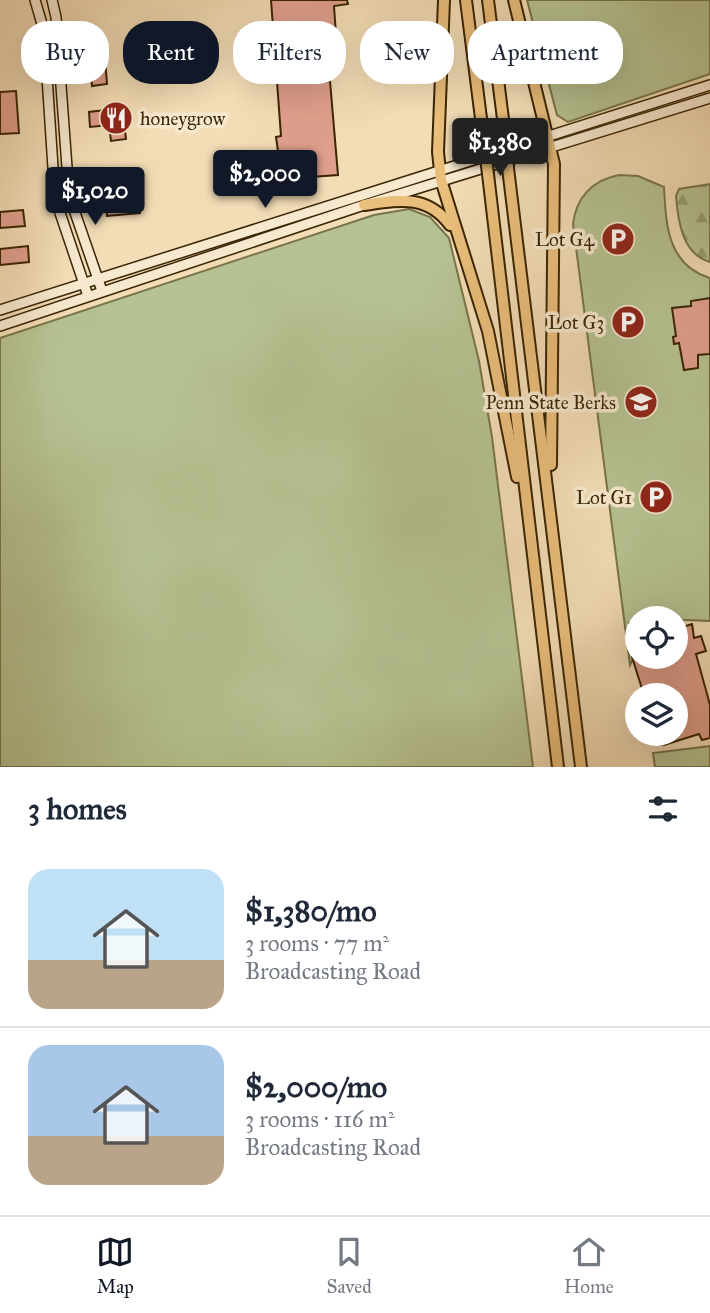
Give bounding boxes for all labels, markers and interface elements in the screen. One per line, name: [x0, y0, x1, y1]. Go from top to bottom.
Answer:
chip: Buy: [21, 21, 109, 84]
chip: Rent: [123, 21, 219, 84]
chip: Filters: [233, 21, 346, 84]
chip: New: [360, 21, 454, 84]
chip: Apartment: [468, 21, 623, 84]
restaurant icon: honeygrow: [97, 99, 135, 137]
place label: honeygrow: [140, 107, 226, 131]
pin: $1,380: [443, 118, 557, 178]
text: $1,380: [468, 127, 532, 155]
pin: $2,000: [208, 150, 322, 210]
text: $2,000: [229, 159, 301, 187]
pin: $1,020: [38, 168, 152, 227]
text: $1,020: [62, 176, 128, 204]
parking icon: Lot G4: [599, 220, 637, 258]
place label: Lot G4: [535, 228, 594, 251]
parking icon: Lot G3: [609, 303, 647, 341]
place label: Lot G3: [548, 311, 604, 334]
school or university icon: Penn State Berks: [622, 383, 660, 421]
place label: Penn State Berks: [485, 391, 616, 414]
parking icon: Lot G1: [637, 478, 675, 516]
place label: Lot G1: [576, 486, 632, 509]
map controls: [625, 606, 688, 746]
button: locate: [625, 606, 688, 669]
button: layers: [625, 683, 688, 746]
icon: filters: [644, 790, 682, 828]
text: 3 homes: [28, 791, 127, 827]
text: $1,380/mo: [245, 893, 377, 929]
icon: home: [84, 897, 168, 981]
text: 3 rooms · 77 m²: [245, 929, 389, 957]
text: Broadcasting Road: [245, 957, 421, 985]
text: $2,000/mo: [245, 1069, 387, 1105]
icon: home: [84, 1073, 168, 1157]
text: 3 rooms · 116 m²: [245, 1105, 395, 1133]
text: Broadcasting Road: [245, 1133, 421, 1161]
tab: Map: [96, 1233, 134, 1298]
tab: Saved: [327, 1233, 372, 1298]
tab: Home: [564, 1233, 614, 1298]

